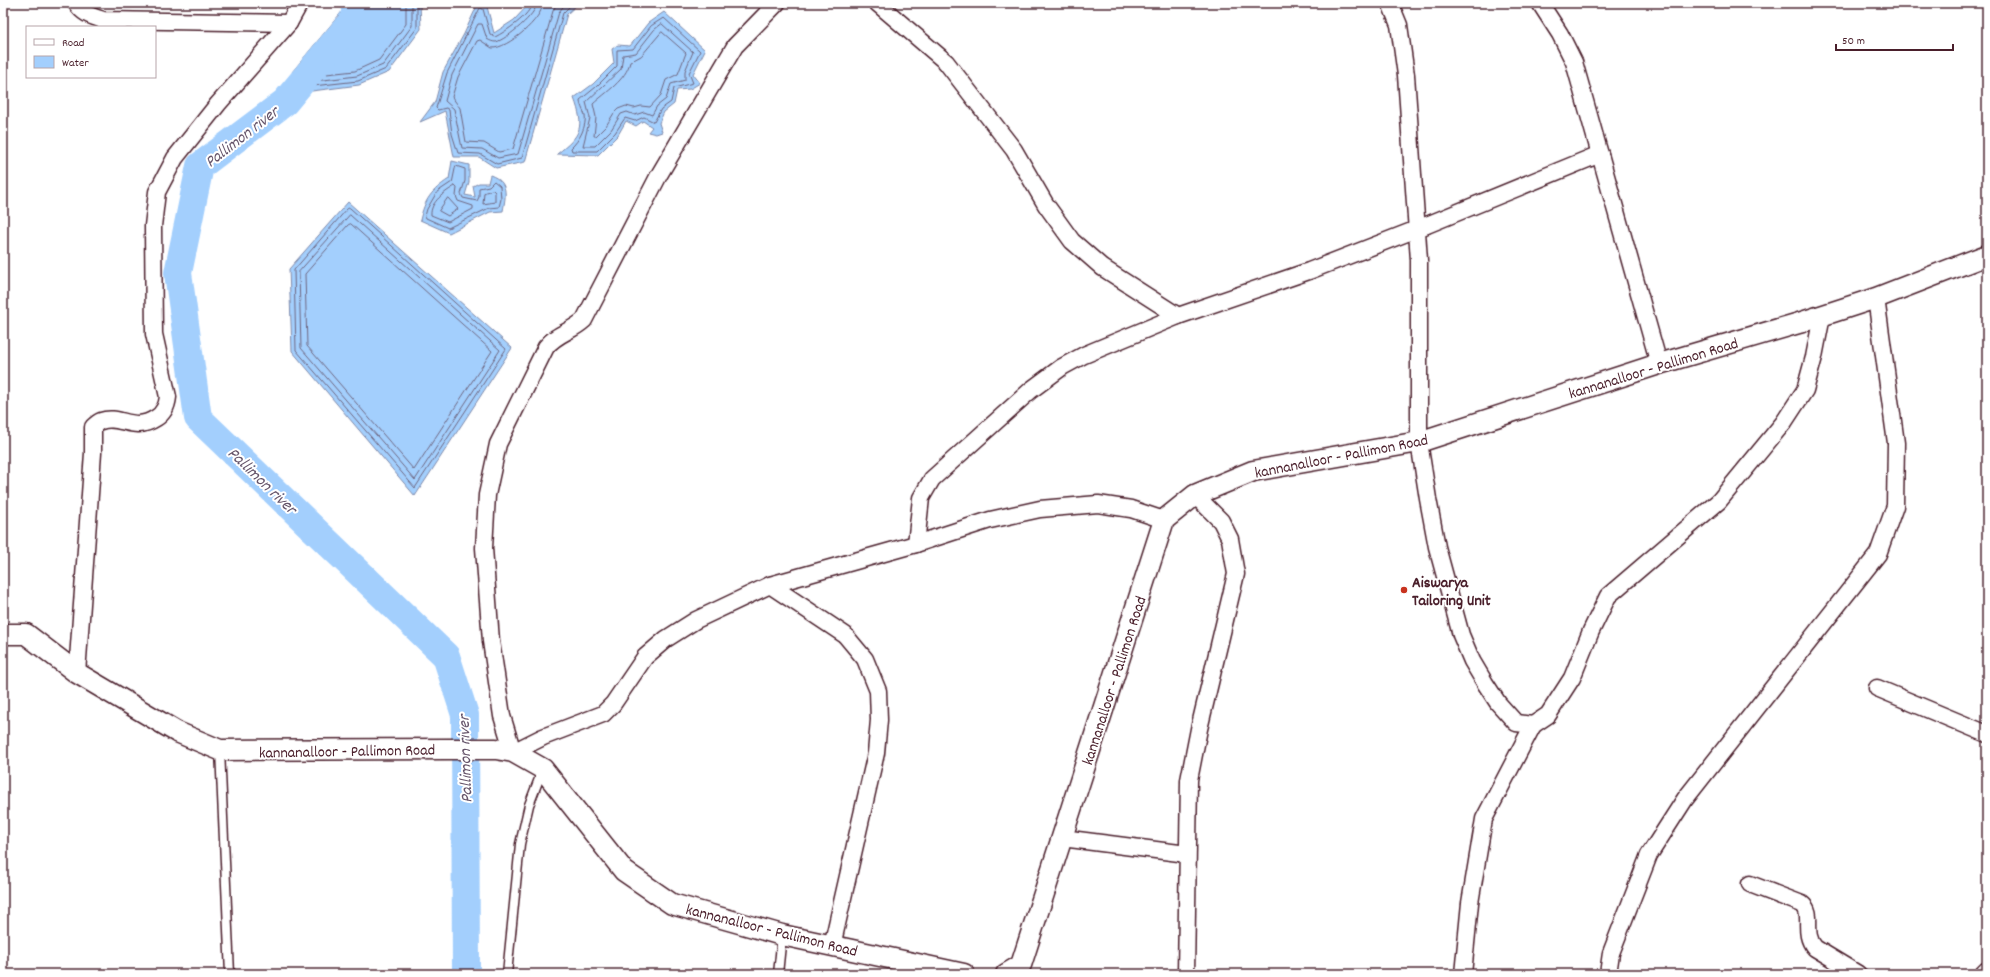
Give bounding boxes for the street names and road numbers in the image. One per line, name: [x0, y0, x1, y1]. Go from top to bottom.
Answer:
street label: kannanalloor - Pallimon Road: [1566, 333, 1741, 406]
street label: kannanalloor - Pallimon Road: [1253, 429, 1430, 486]
street label: kannanalloor - Pallimon Road: [1077, 593, 1154, 768]
street label: kannanalloor - Pallimon Road: [259, 739, 435, 766]
street label: kannanalloor - Pallimon Road: [683, 899, 860, 964]

